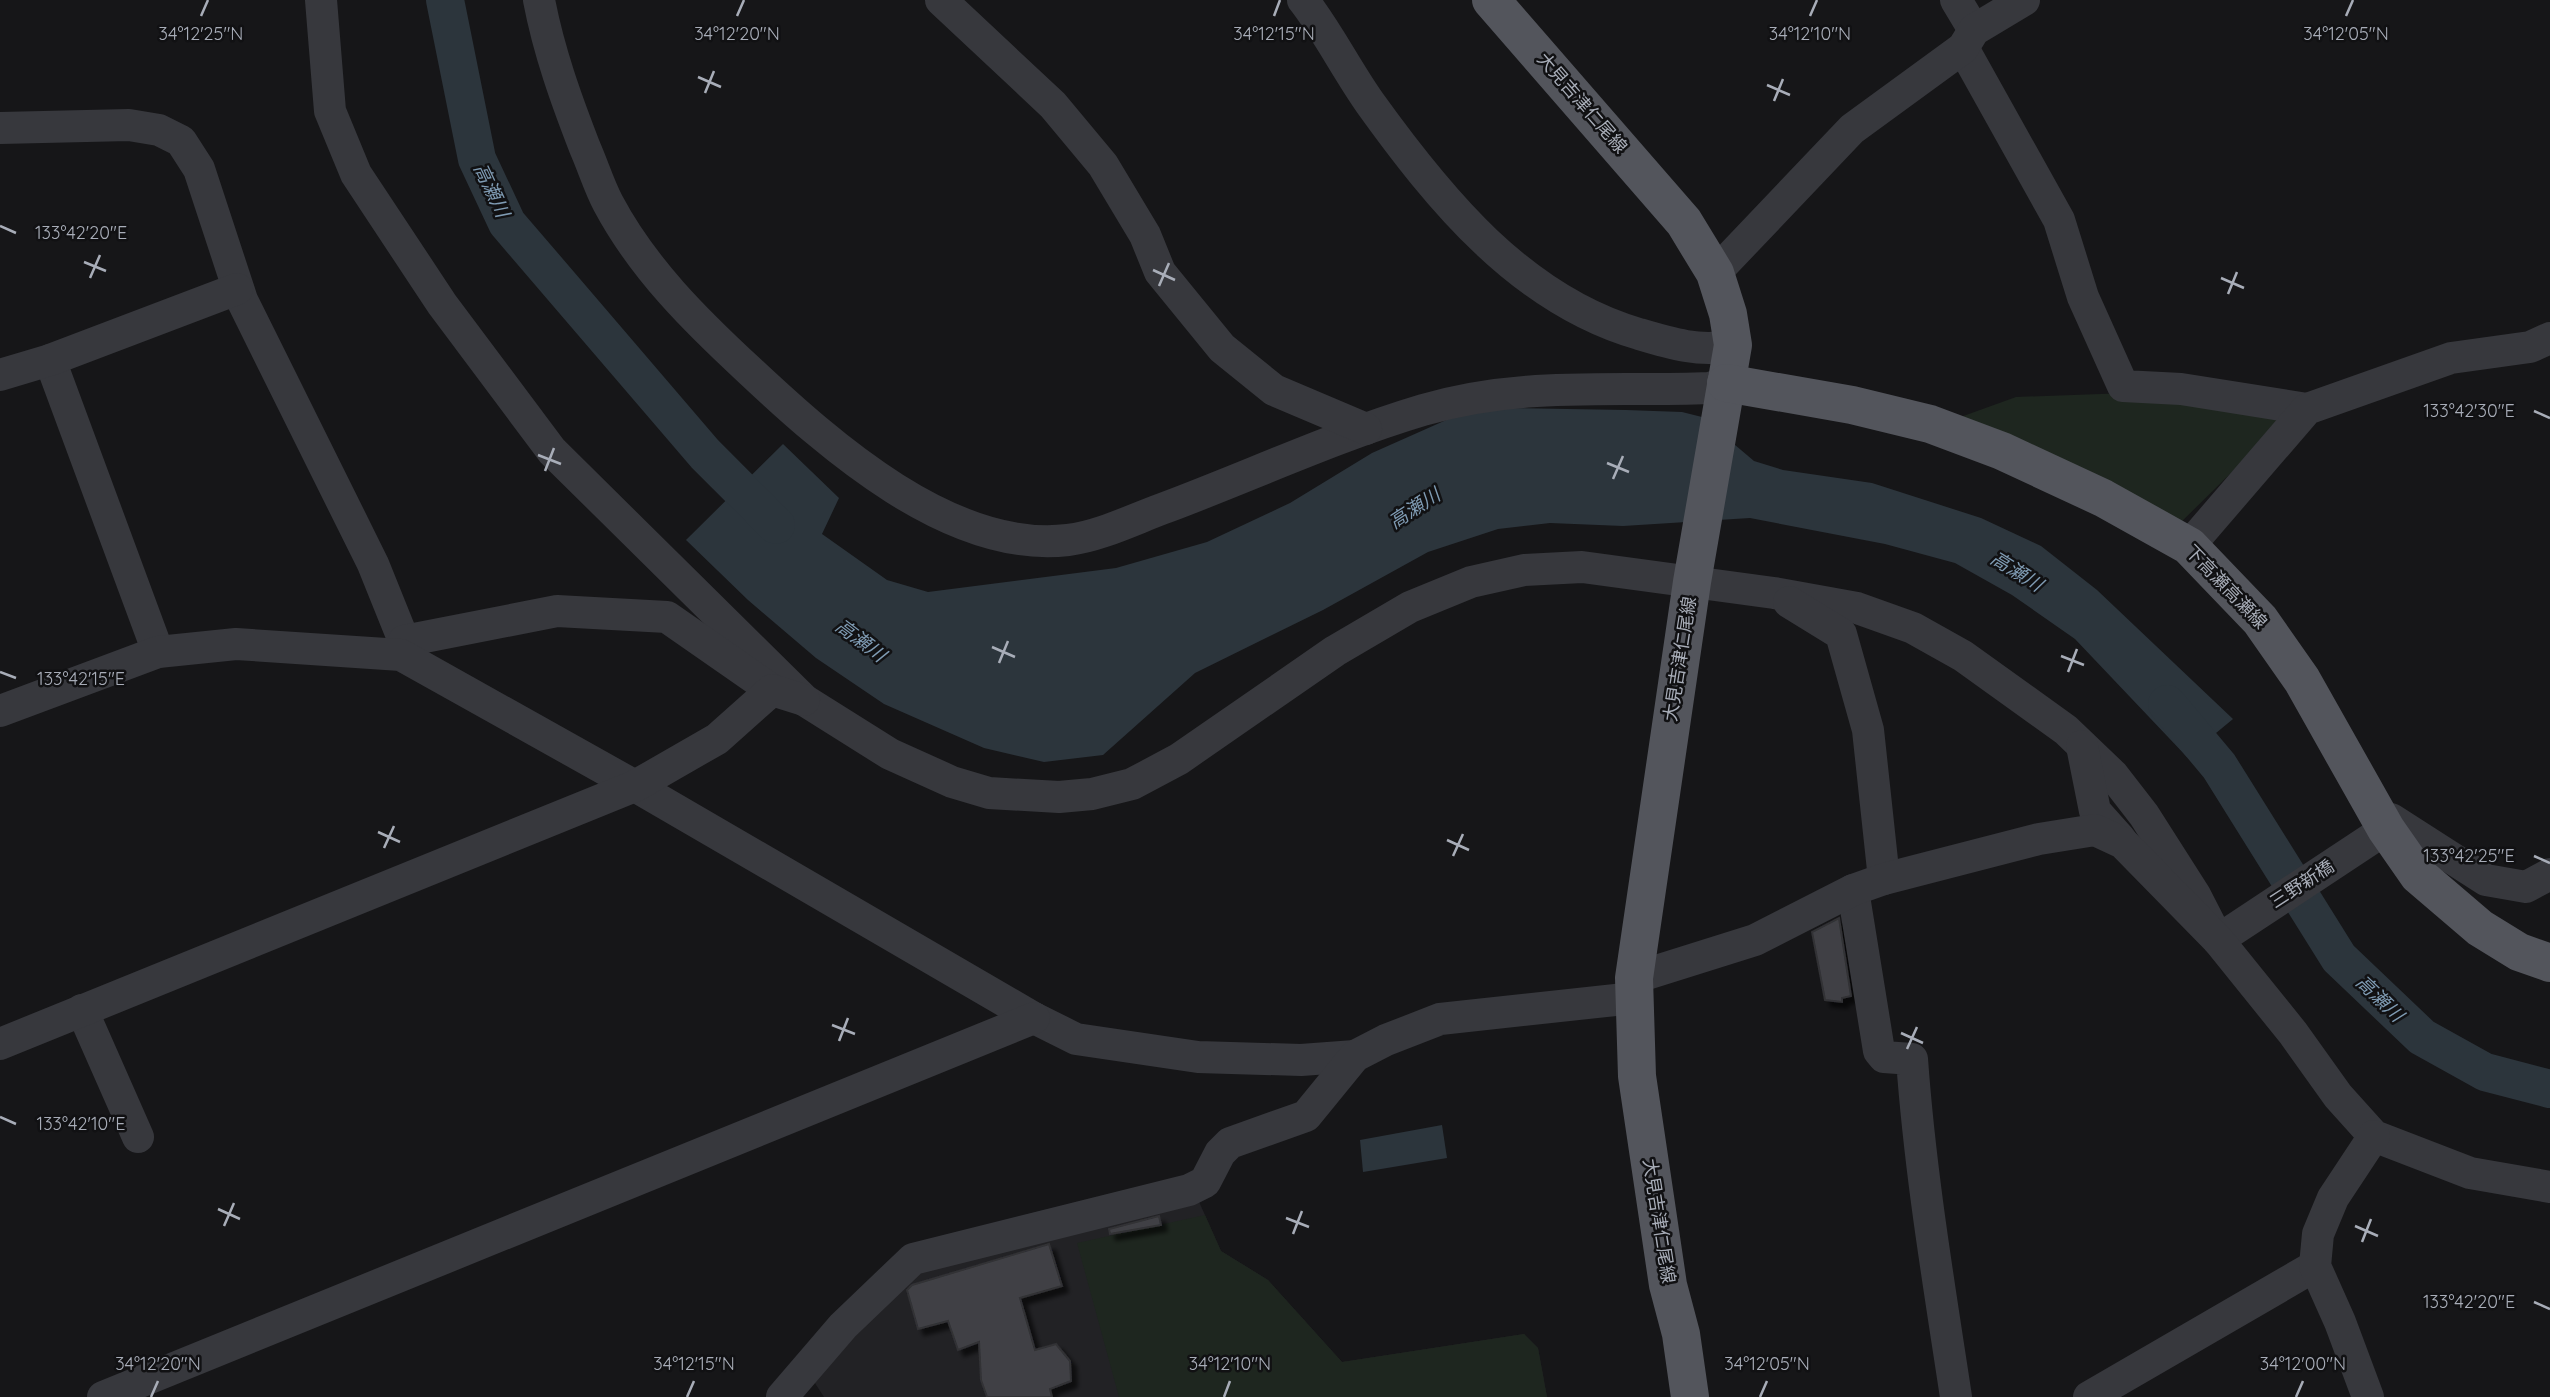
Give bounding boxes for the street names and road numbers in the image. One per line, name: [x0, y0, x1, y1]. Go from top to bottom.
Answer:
street label: 大見吉津仁尾線: [1532, 48, 1632, 158]
street label: 下高瀬高瀬線: [2181, 540, 2272, 633]
street label: 大見吉津仁尾線: [1658, 595, 1701, 723]
street label: 三野新橋: [2265, 854, 2338, 913]
street label: 大見吉津仁尾線: [1638, 1157, 1681, 1285]

